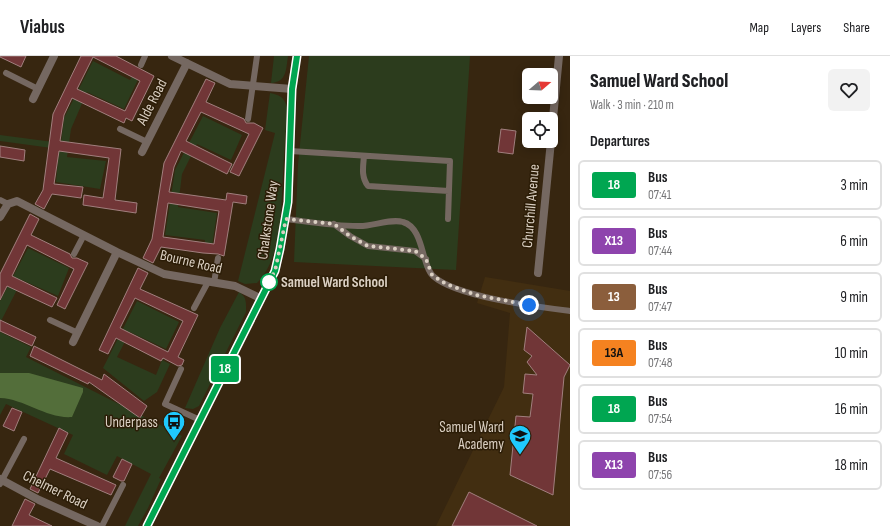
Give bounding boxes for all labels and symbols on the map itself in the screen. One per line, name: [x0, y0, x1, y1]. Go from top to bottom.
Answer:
north arrow: [522, 68, 558, 104]
street label: Alde Road: [132, 76, 172, 129]
street label: Churchill Avenue: [518, 163, 544, 249]
street label: Chalkstone Way: [253, 179, 283, 261]
street label: Bourne Road: [158, 246, 224, 278]
marker: Samuel Ward School: [260, 273, 278, 291]
place label: Samuel Ward School: [281, 273, 388, 292]
your location: [519, 295, 539, 315]
line badge: 18: [207, 356, 243, 382]
bus stop icon: Underpass: [161, 409, 187, 442]
place label: Underpass: [105, 413, 158, 432]
place label: Samuel Ward Academy: [439, 418, 504, 454]
school or university icon: Samuel Ward Academy: [507, 423, 533, 456]
street label: Chelmer Road: [19, 466, 91, 514]

